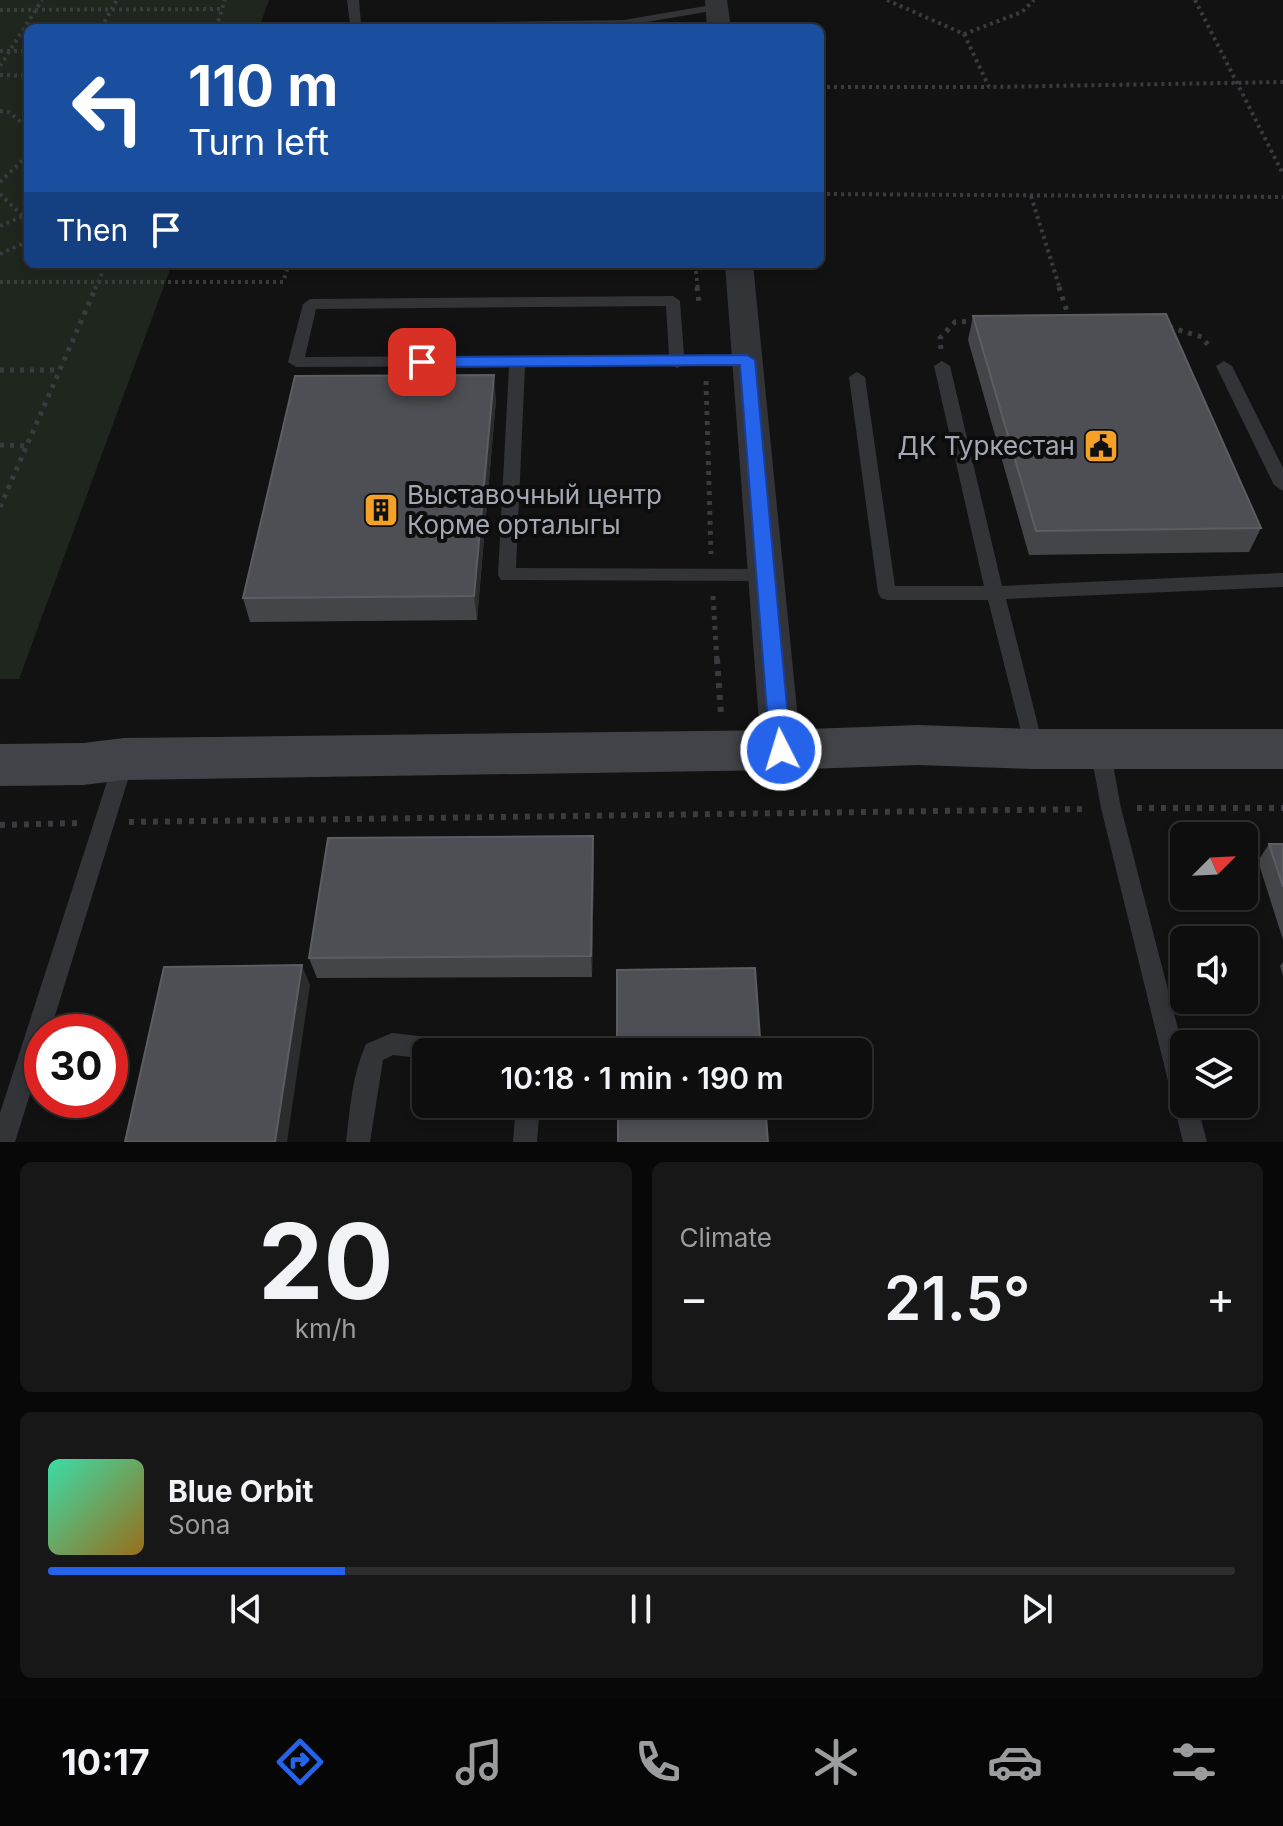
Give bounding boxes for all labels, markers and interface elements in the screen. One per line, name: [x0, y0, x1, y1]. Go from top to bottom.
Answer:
text: 110 m: [188, 52, 338, 120]
icon: left: [56, 56, 160, 160]
text: Turn left: [188, 120, 329, 164]
icon: arrive: [144, 208, 188, 252]
text: Then: [56, 212, 128, 248]
pin: [388, 328, 456, 396]
icon: arrive: [400, 340, 444, 384]
public building icon: ДК Туркестан: [1082, 427, 1120, 465]
place label: ДК Туркестан: [898, 430, 1075, 461]
place label: Выставочный центр Корме орталыгы: [407, 479, 662, 540]
building icon: Выставочный центр Корме орталыгы: [362, 491, 400, 529]
position arrow: [739, 708, 823, 792]
north arrow: [1170, 822, 1258, 910]
map controls: [1170, 822, 1258, 1118]
button: sound: [1170, 926, 1258, 1014]
speed limit sign: 30: [24, 1014, 128, 1118]
button: layers: [1170, 1030, 1258, 1118]
text: 10:18 · 1 min · 190 m: [501, 1060, 784, 1096]
text: 20: [258, 1198, 394, 1324]
text: Climate: [680, 1222, 772, 1253]
text: 21.5°: [884, 1262, 1030, 1334]
text: −: [680, 1271, 709, 1325]
text: +: [1206, 1271, 1235, 1325]
text: km/h: [295, 1313, 357, 1344]
text: Blue Orbit: [168, 1473, 313, 1509]
text: Sona: [168, 1509, 230, 1540]
icon: previous: [224, 1587, 268, 1631]
icon: pause: [619, 1587, 663, 1631]
icon: next: [1015, 1587, 1059, 1631]
icon: directions: [272, 1734, 328, 1790]
icon: music: [451, 1734, 507, 1790]
icon: phone: [630, 1734, 686, 1790]
icon: climate: [808, 1734, 864, 1790]
icon: car: [987, 1734, 1043, 1790]
icon: filters: [1166, 1734, 1222, 1790]
text: 10:17: [61, 1740, 150, 1784]

